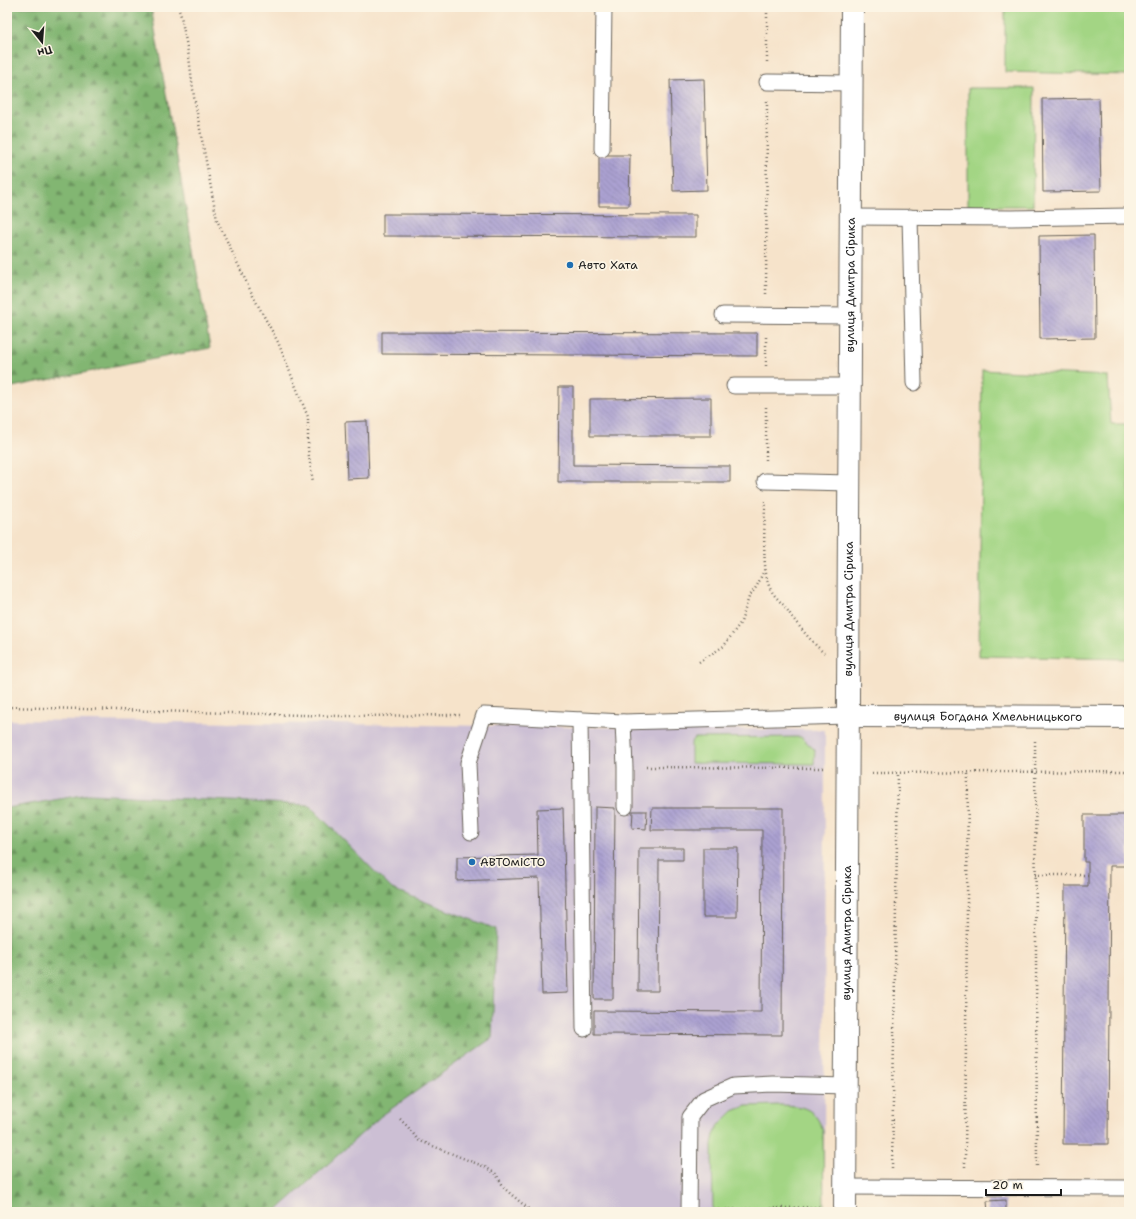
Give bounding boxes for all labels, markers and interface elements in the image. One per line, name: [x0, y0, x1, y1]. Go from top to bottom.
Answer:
north arrow: [22, 22, 62, 62]
text: Пн: [36, 42, 54, 60]
street label: вулиця Дмитра Сірика: [842, 217, 859, 353]
place label: Авто Хата: [578, 257, 638, 273]
marker: Авто Хата: [565, 260, 575, 270]
street label: вулиця Дмитра Сірика: [840, 541, 857, 677]
street label: вулиця Богдана Хмельницького: [894, 708, 1082, 725]
place label: АВТОміСТО: [480, 854, 545, 870]
marker: АВТОміСТО: [467, 857, 477, 867]
street label: вулиця Дмитра Сірика: [838, 865, 855, 1000]
scale bar: [986, 1171, 1061, 1197]
text: 20 m: [992, 1177, 1023, 1193]

